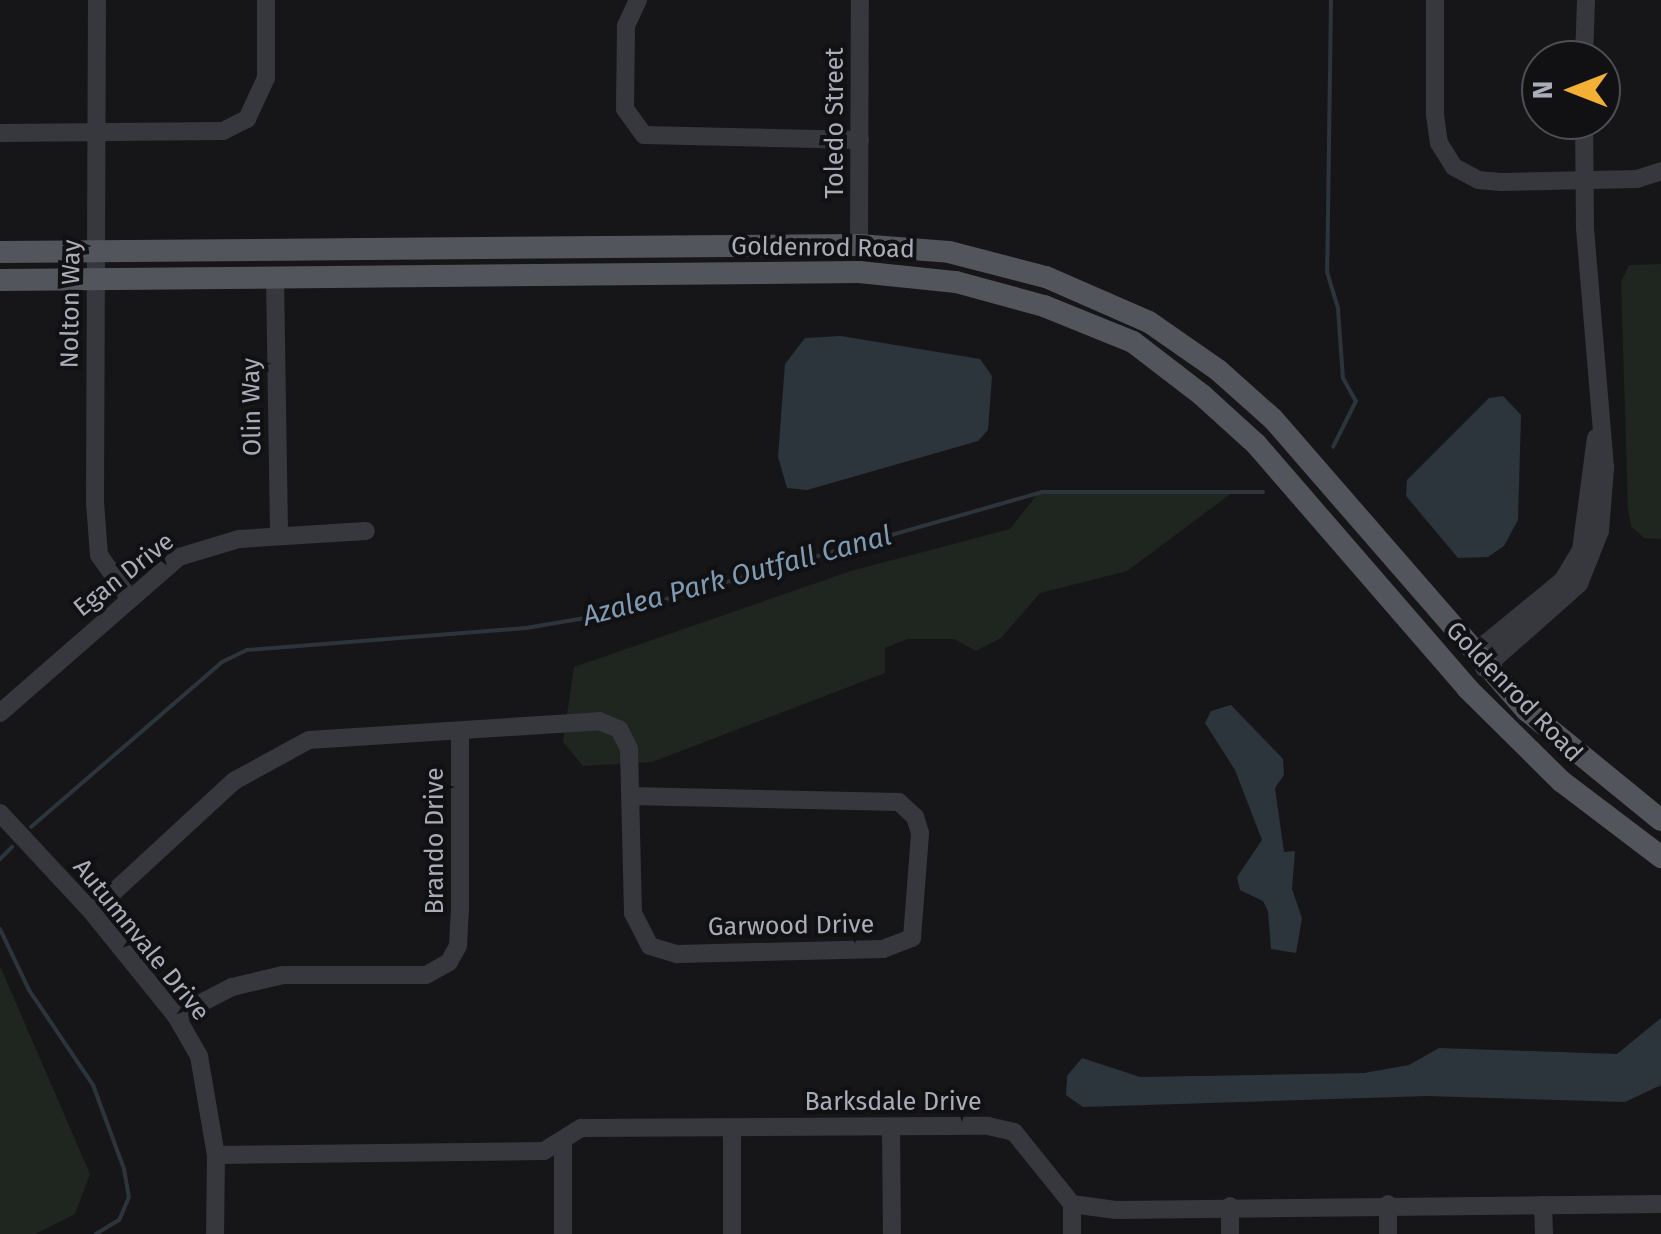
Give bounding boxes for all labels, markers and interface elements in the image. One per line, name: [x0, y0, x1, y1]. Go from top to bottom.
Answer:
north arrow: [1521, 40, 1621, 140]
street label: Toledo Street: [820, 48, 850, 198]
text: N: [1526, 81, 1559, 99]
street label: Goldenrod Road: [731, 231, 915, 265]
street label: Nolton Way: [55, 239, 87, 369]
street label: Olin Way: [236, 358, 268, 456]
water label: Azalea Park Outfall Canal: [579, 519, 895, 633]
street label: Egan Drive: [68, 527, 180, 623]
street label: Goldenrod Road: [1439, 616, 1589, 768]
street label: Brando Drive: [420, 767, 450, 915]
street label: Autumnvale Drive: [67, 853, 215, 1027]
street label: Garwood Drive: [708, 910, 874, 942]
street label: Barksdale Drive: [804, 1087, 982, 1117]

